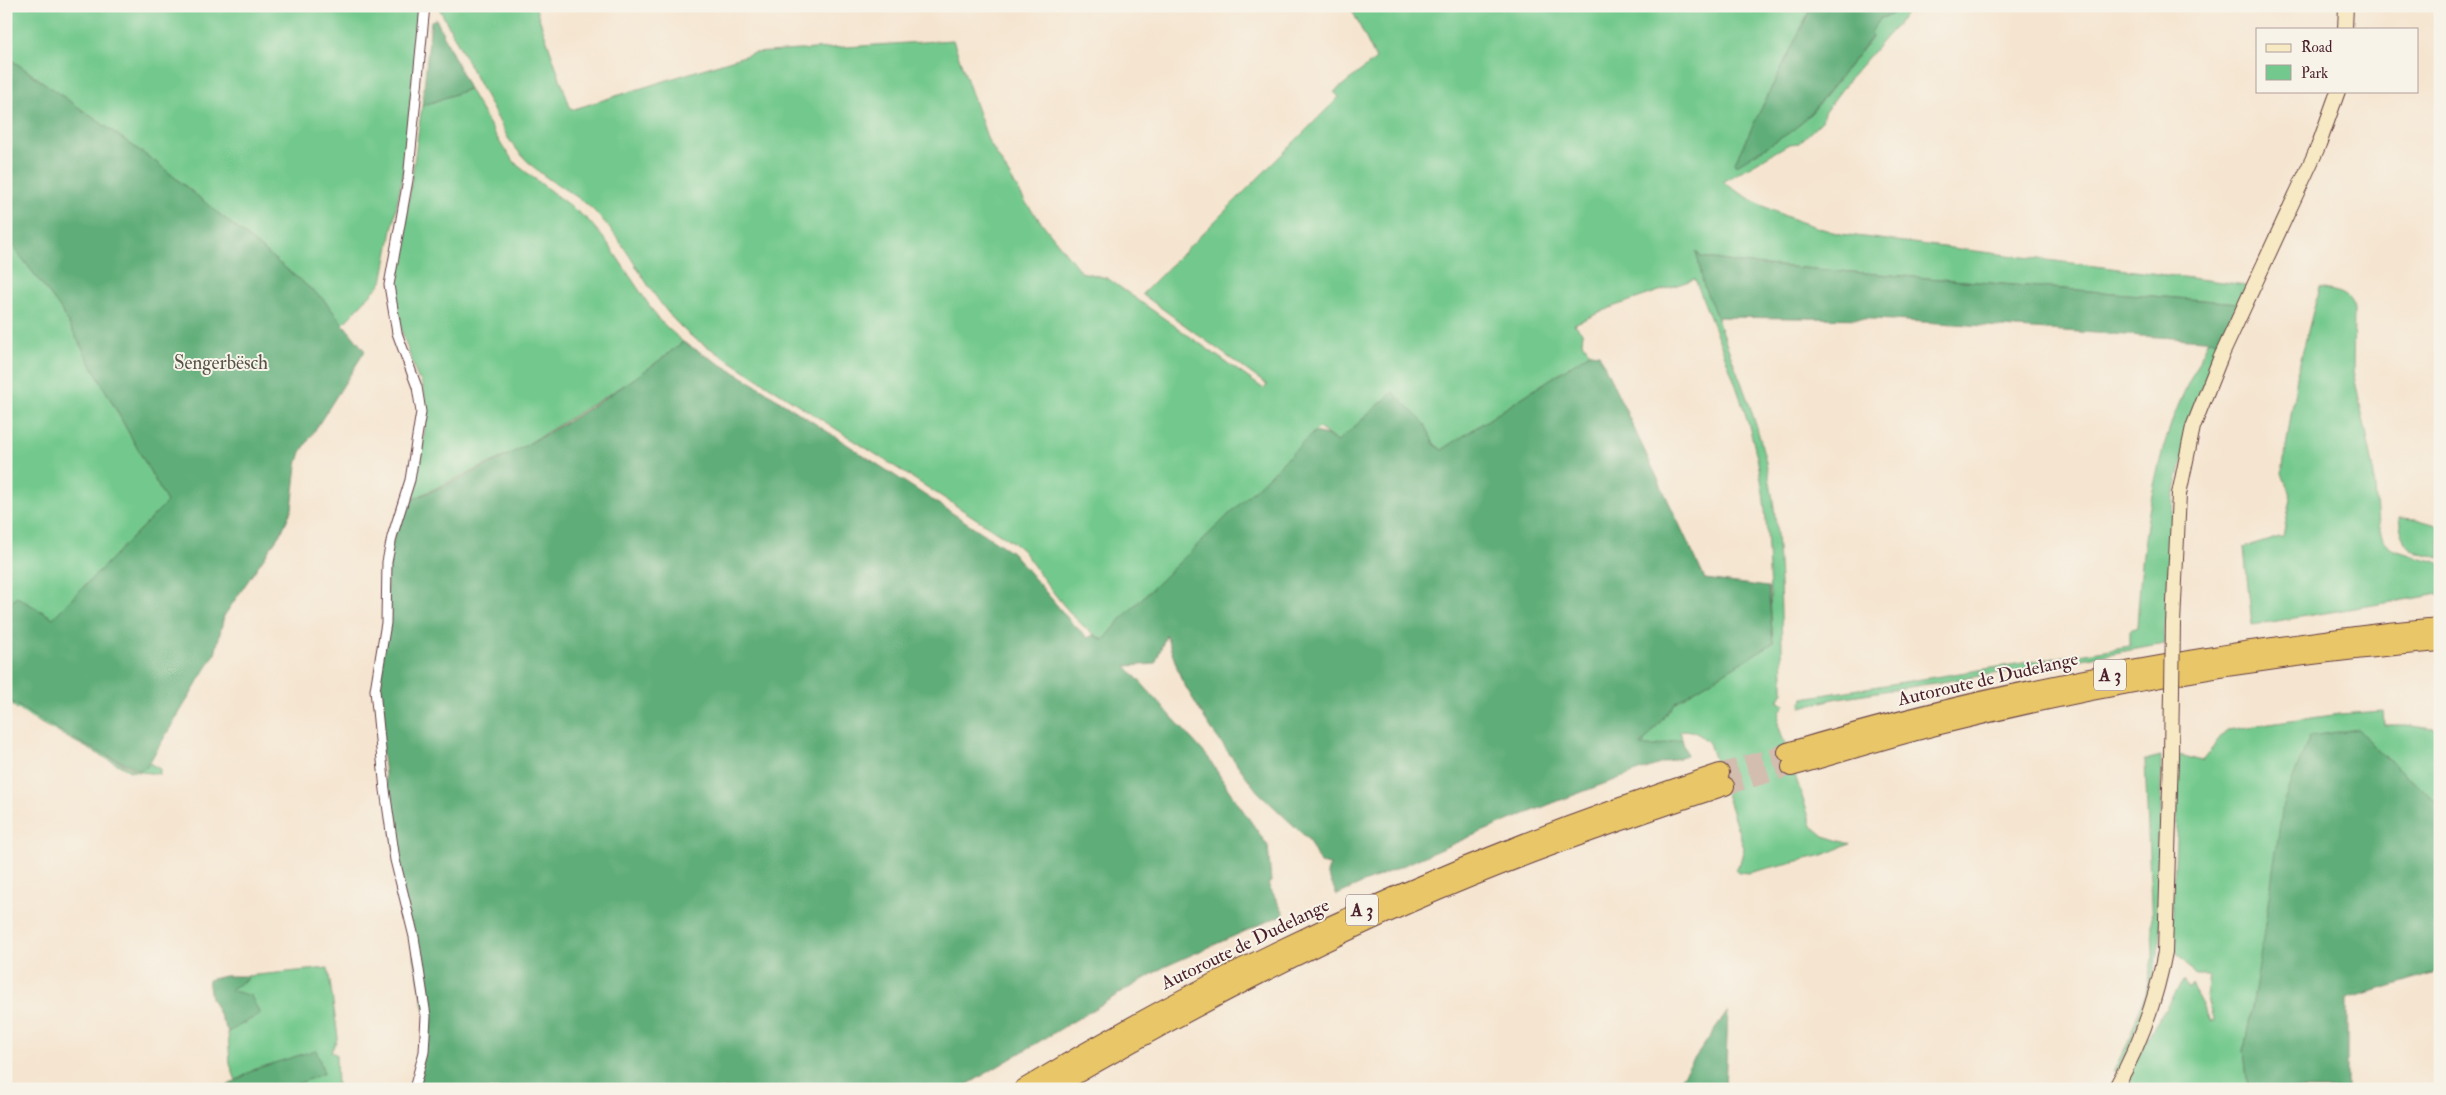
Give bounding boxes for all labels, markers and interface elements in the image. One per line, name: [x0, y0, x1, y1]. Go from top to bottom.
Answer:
legend: [2256, 28, 2418, 92]
text: Road: [2301, 38, 2333, 57]
text: Park: [2301, 64, 2328, 83]
park label: Sengerbësch: [174, 351, 268, 375]
street label: Autoroute de Dudelange: [1894, 647, 2081, 712]
road number: A 3: [2094, 660, 2126, 690]
street label: Autoroute de Dudelange: [1156, 893, 1333, 996]
road number: A 3: [1346, 894, 1378, 926]

